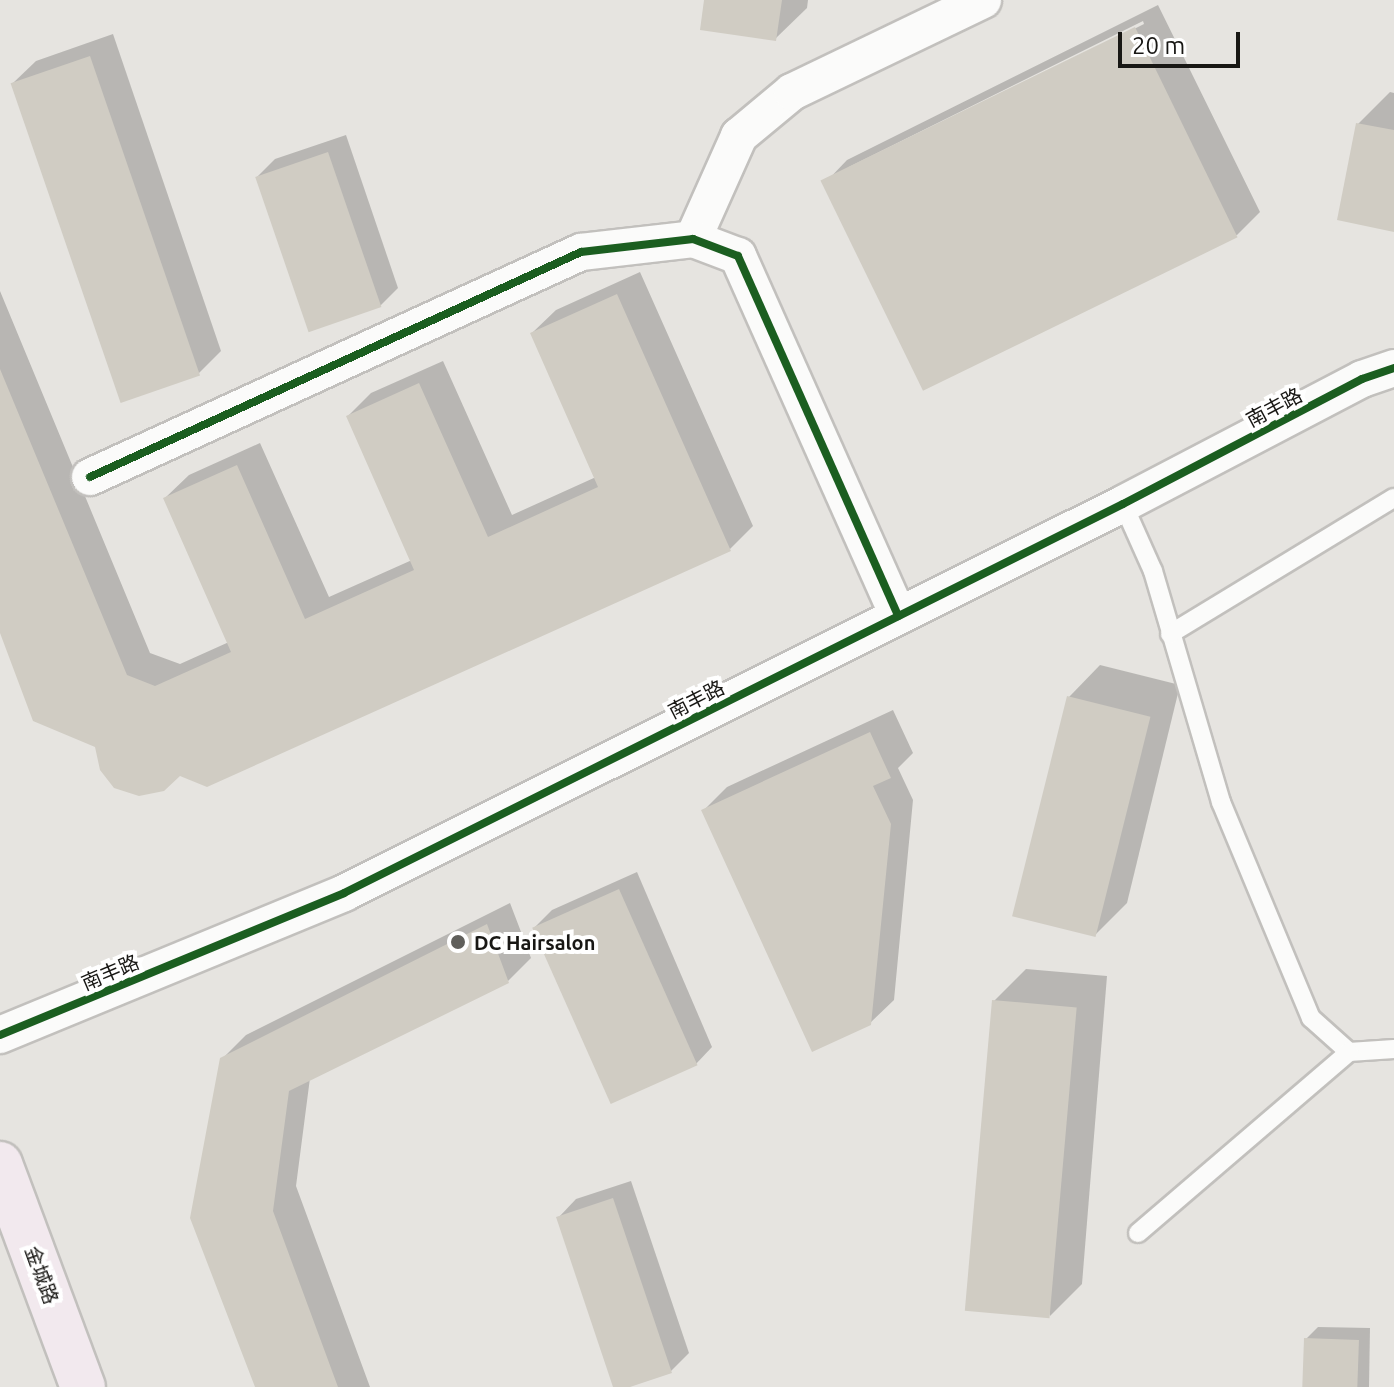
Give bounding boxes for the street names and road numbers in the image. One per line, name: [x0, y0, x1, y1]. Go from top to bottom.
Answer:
street label: 南丰路: [1242, 382, 1306, 432]
street label: 南丰路: [664, 675, 728, 723]
street label: 南丰路: [78, 949, 142, 995]
street label: 金城路: [20, 1243, 64, 1307]

